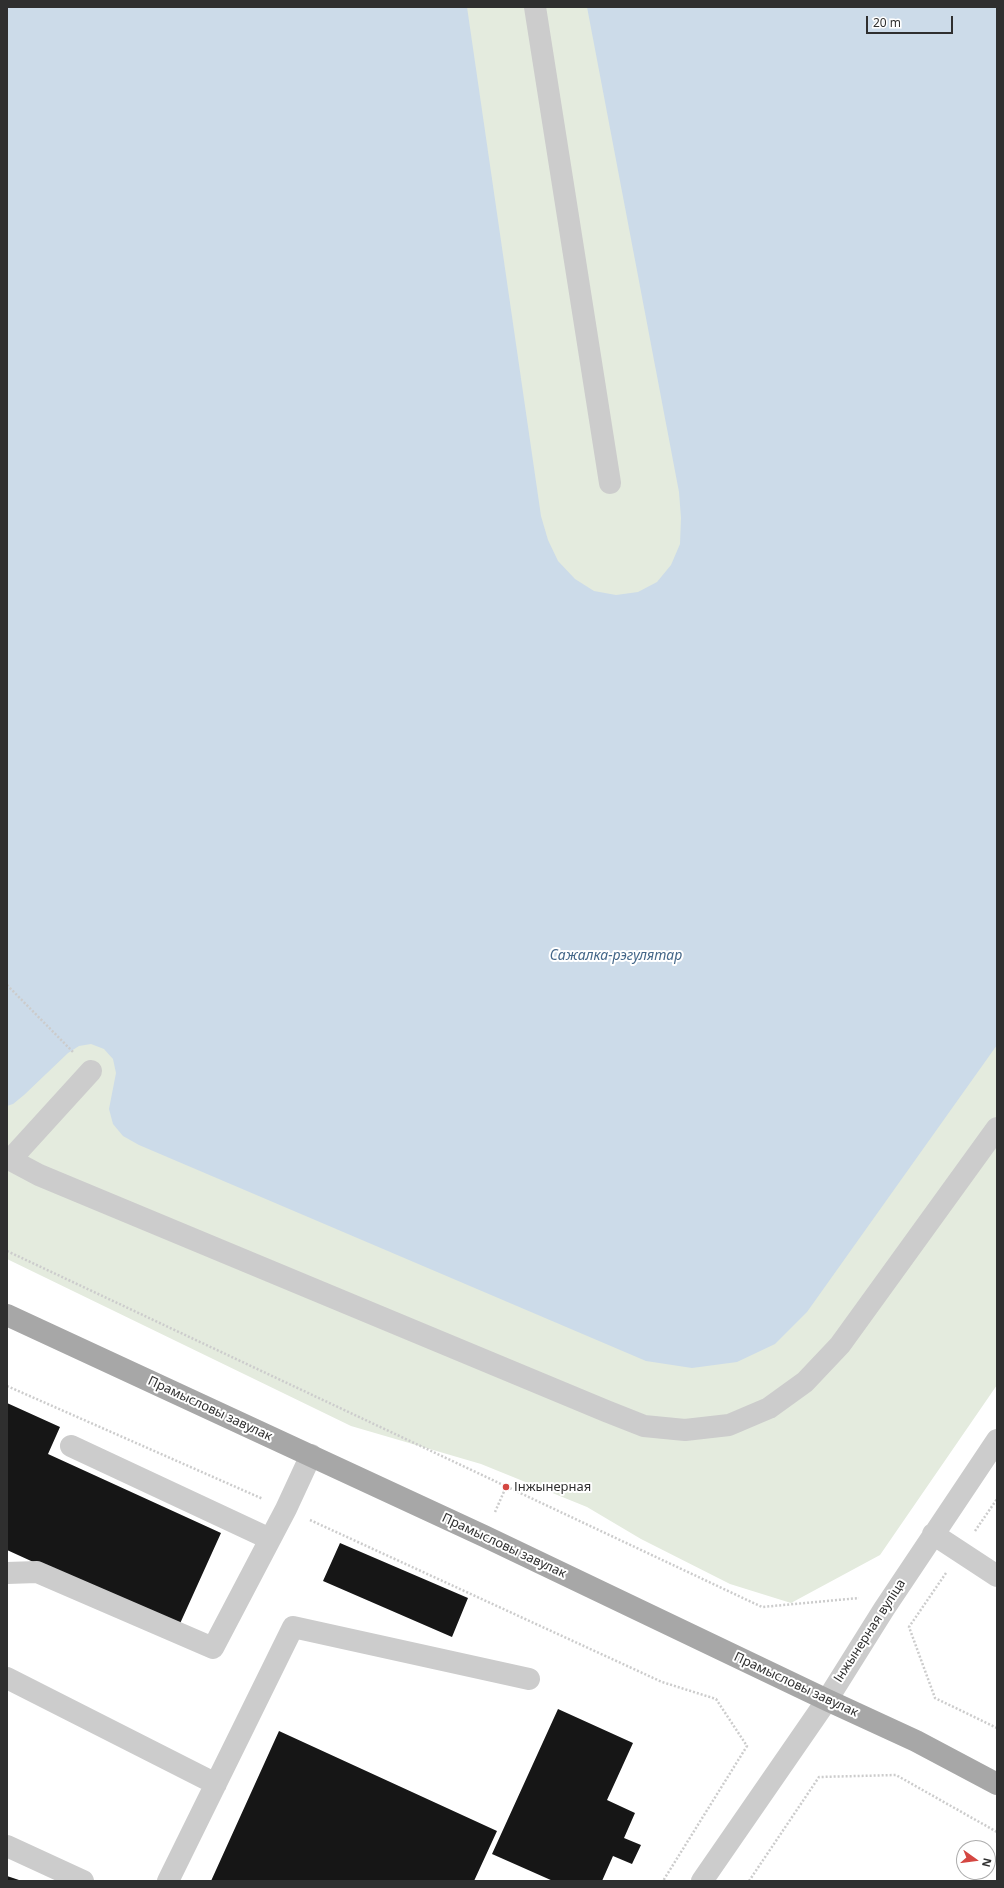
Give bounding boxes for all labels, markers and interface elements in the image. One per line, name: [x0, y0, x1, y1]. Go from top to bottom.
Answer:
scale bar: [868, 8, 955, 34]
text: 20 m: [873, 14, 901, 31]
water label: Сажалка-рэгулятар: [550, 948, 682, 964]
street label: Прамысловы завулак: [145, 1373, 275, 1445]
place label: Інжынерная: [514, 1479, 591, 1495]
marker: Інжынерная: [501, 1482, 511, 1492]
street label: Прамысловы завулак: [439, 1510, 569, 1582]
street label: Інжынерная вуліца: [831, 1576, 909, 1686]
street label: Прамысловы завулак: [731, 1649, 861, 1721]
north arrow: [956, 1840, 996, 1880]
text: N: [979, 1857, 996, 1869]

